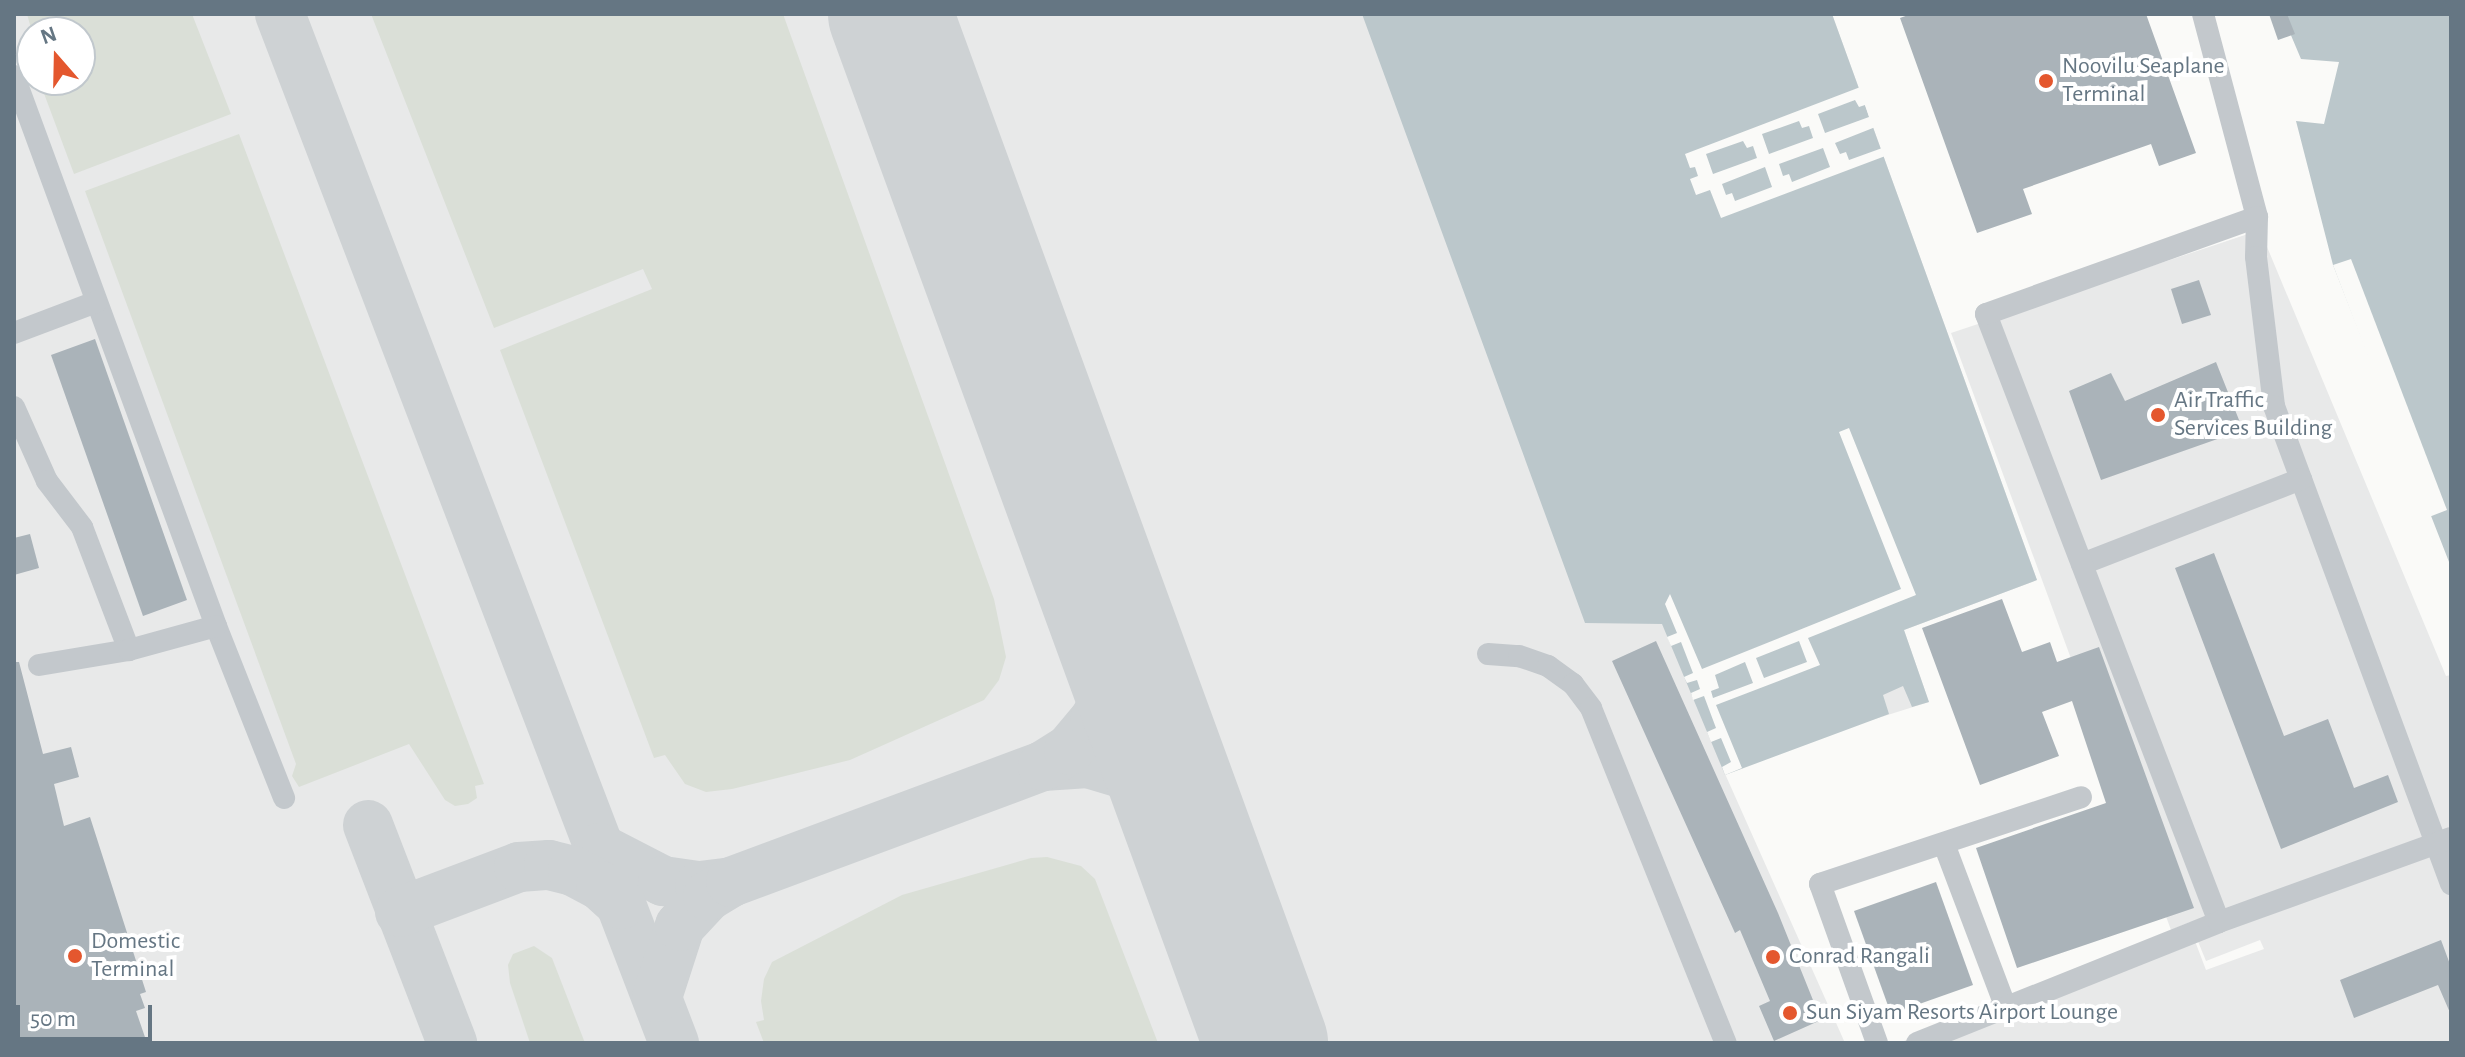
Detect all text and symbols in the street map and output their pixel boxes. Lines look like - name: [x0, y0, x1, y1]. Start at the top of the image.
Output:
- north arrow: [16, 16, 96, 96]
- text: N: [38, 22, 59, 48]
- place label: Noovilu Seaplane Terminal: [2062, 53, 2225, 109]
- marker: Noovilu Seaplane Terminal: [2037, 72, 2055, 90]
- place label: Air Traffic Services Building: [2174, 387, 2332, 443]
- marker: Air Traffic Services Building: [2149, 406, 2167, 424]
- place label: Domestic Terminal: [91, 928, 180, 984]
- place label: Conrad Rangali: [1789, 943, 1930, 971]
- marker: Domestic Terminal: [66, 947, 84, 965]
- marker: Conrad Rangali: [1764, 948, 1782, 966]
- scale bar: [20, 989, 156, 1039]
- place label: Sun Siyam Resorts Airport Lounge: [1806, 999, 2118, 1027]
- marker: Sun Siyam Resorts Airport Lounge: [1781, 1004, 1799, 1022]
- text: 50 m: [30, 1007, 76, 1031]

